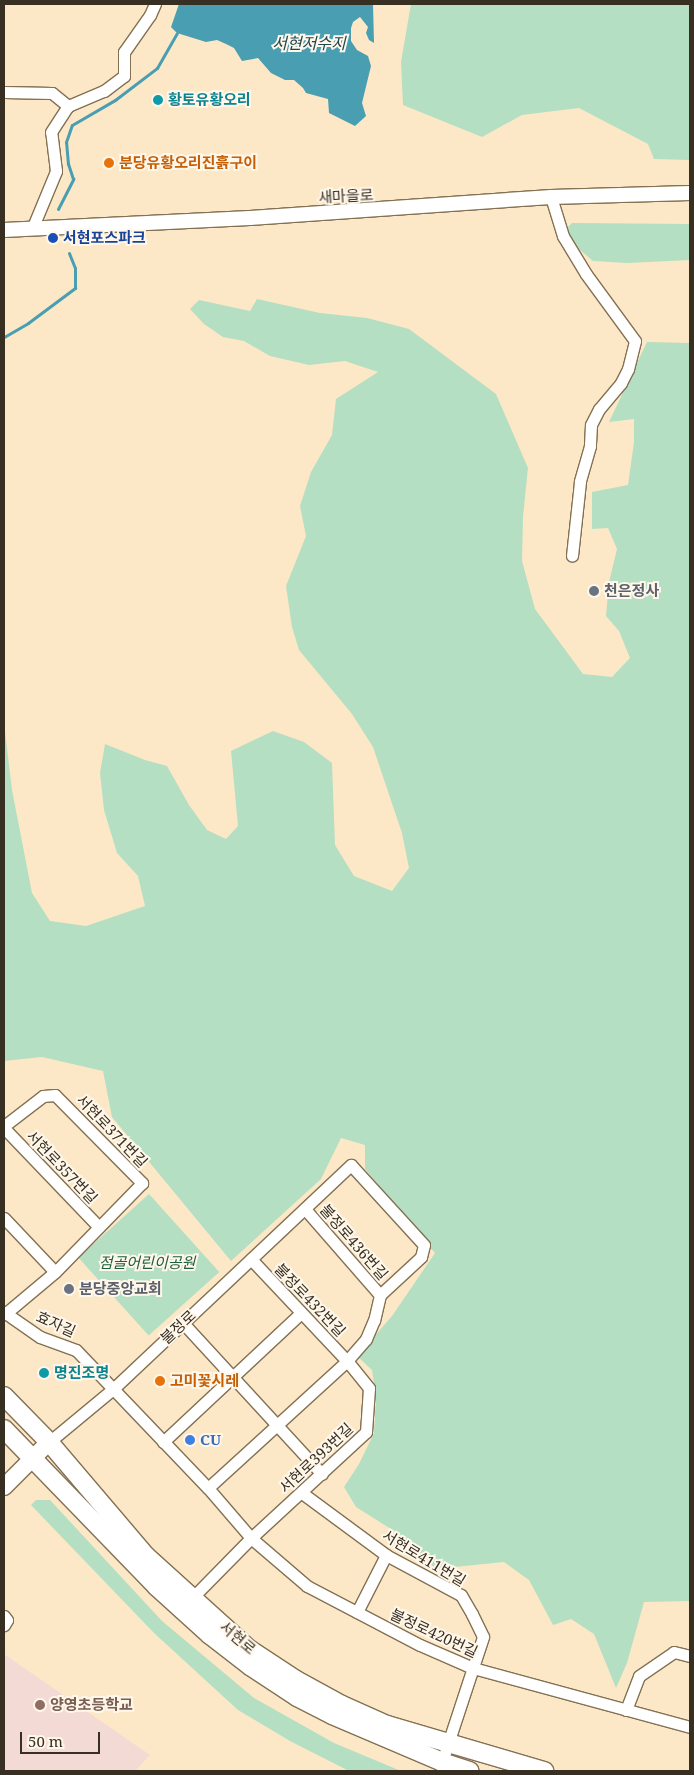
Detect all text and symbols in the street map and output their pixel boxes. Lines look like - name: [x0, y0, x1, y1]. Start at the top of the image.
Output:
- water label: 서현저수지: [272, 33, 346, 53]
- place label: 황토유황오리: [168, 91, 251, 109]
- marker: 황토유황오리: [152, 94, 164, 106]
- place label: 분당유황오리진흙구이: [119, 154, 257, 172]
- marker: 분당유황오리진흙구이: [103, 157, 115, 169]
- street label: 새마을로: [318, 186, 374, 206]
- place label: 서현포스파크: [63, 229, 146, 247]
- marker: 서현포스파크: [47, 232, 59, 244]
- place label: 천은정사: [604, 582, 659, 600]
- marker: 천은정사: [588, 585, 600, 597]
- street label: 서현로371번길: [73, 1091, 151, 1171]
- street label: 서현로357번길: [23, 1127, 101, 1207]
- street label: 불정로436번길: [316, 1201, 392, 1283]
- park label: 점골어린이공원: [99, 1254, 195, 1272]
- street label: 불정로432번길: [271, 1260, 349, 1340]
- place label: 분당중앙교회: [79, 1280, 162, 1298]
- marker: 분당중앙교회: [63, 1283, 75, 1295]
- street label: 불정로: [157, 1306, 199, 1348]
- street label: 효자길: [33, 1307, 79, 1341]
- place label: 명진조명: [54, 1364, 109, 1382]
- marker: 명진조명: [38, 1367, 50, 1379]
- place label: 고미꽃시레: [170, 1372, 239, 1390]
- marker: 고미꽃시레: [154, 1375, 166, 1387]
- street label: 서현로393번길: [275, 1419, 357, 1497]
- place label: CU: [200, 1431, 221, 1449]
- marker: CU: [184, 1434, 196, 1446]
- street label: 서현로411번길: [379, 1526, 469, 1590]
- street label: 불정로420번길: [388, 1605, 480, 1661]
- street label: 서현로: [216, 1618, 260, 1658]
- place label: 양영초등학교: [50, 1696, 133, 1714]
- marker: 양영초등학교: [34, 1699, 46, 1711]
- scale bar: [22, 1722, 102, 1754]
- text: 50 m: [28, 1731, 63, 1751]

